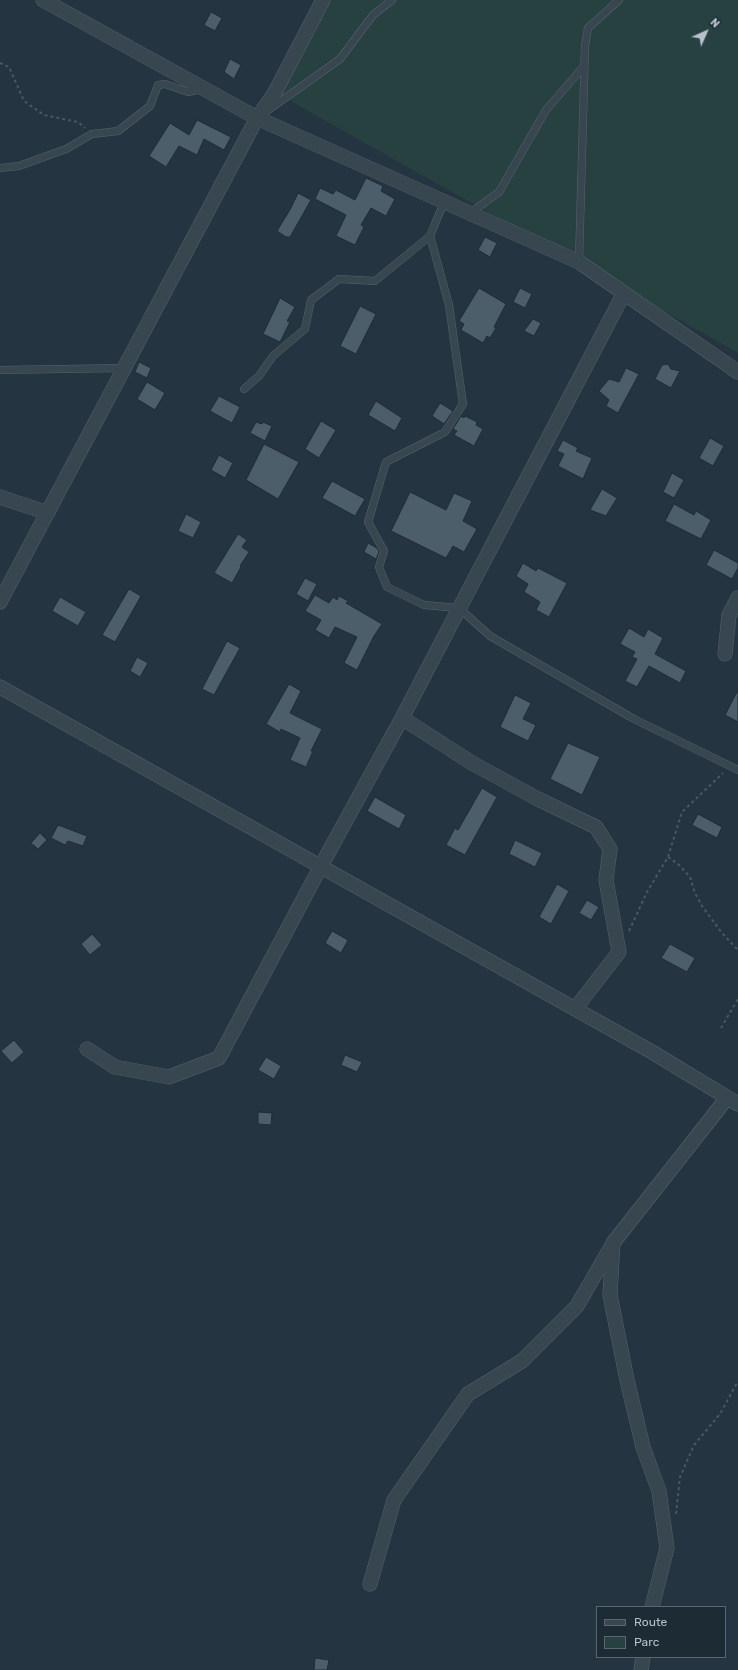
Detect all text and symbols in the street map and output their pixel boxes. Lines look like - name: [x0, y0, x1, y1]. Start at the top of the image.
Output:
- north arrow: [686, 12, 726, 52]
- text: N: [707, 16, 722, 31]
- legend: [596, 1606, 726, 1658]
- text: Route: [634, 1615, 667, 1629]
- text: Parc: [634, 1635, 659, 1649]

